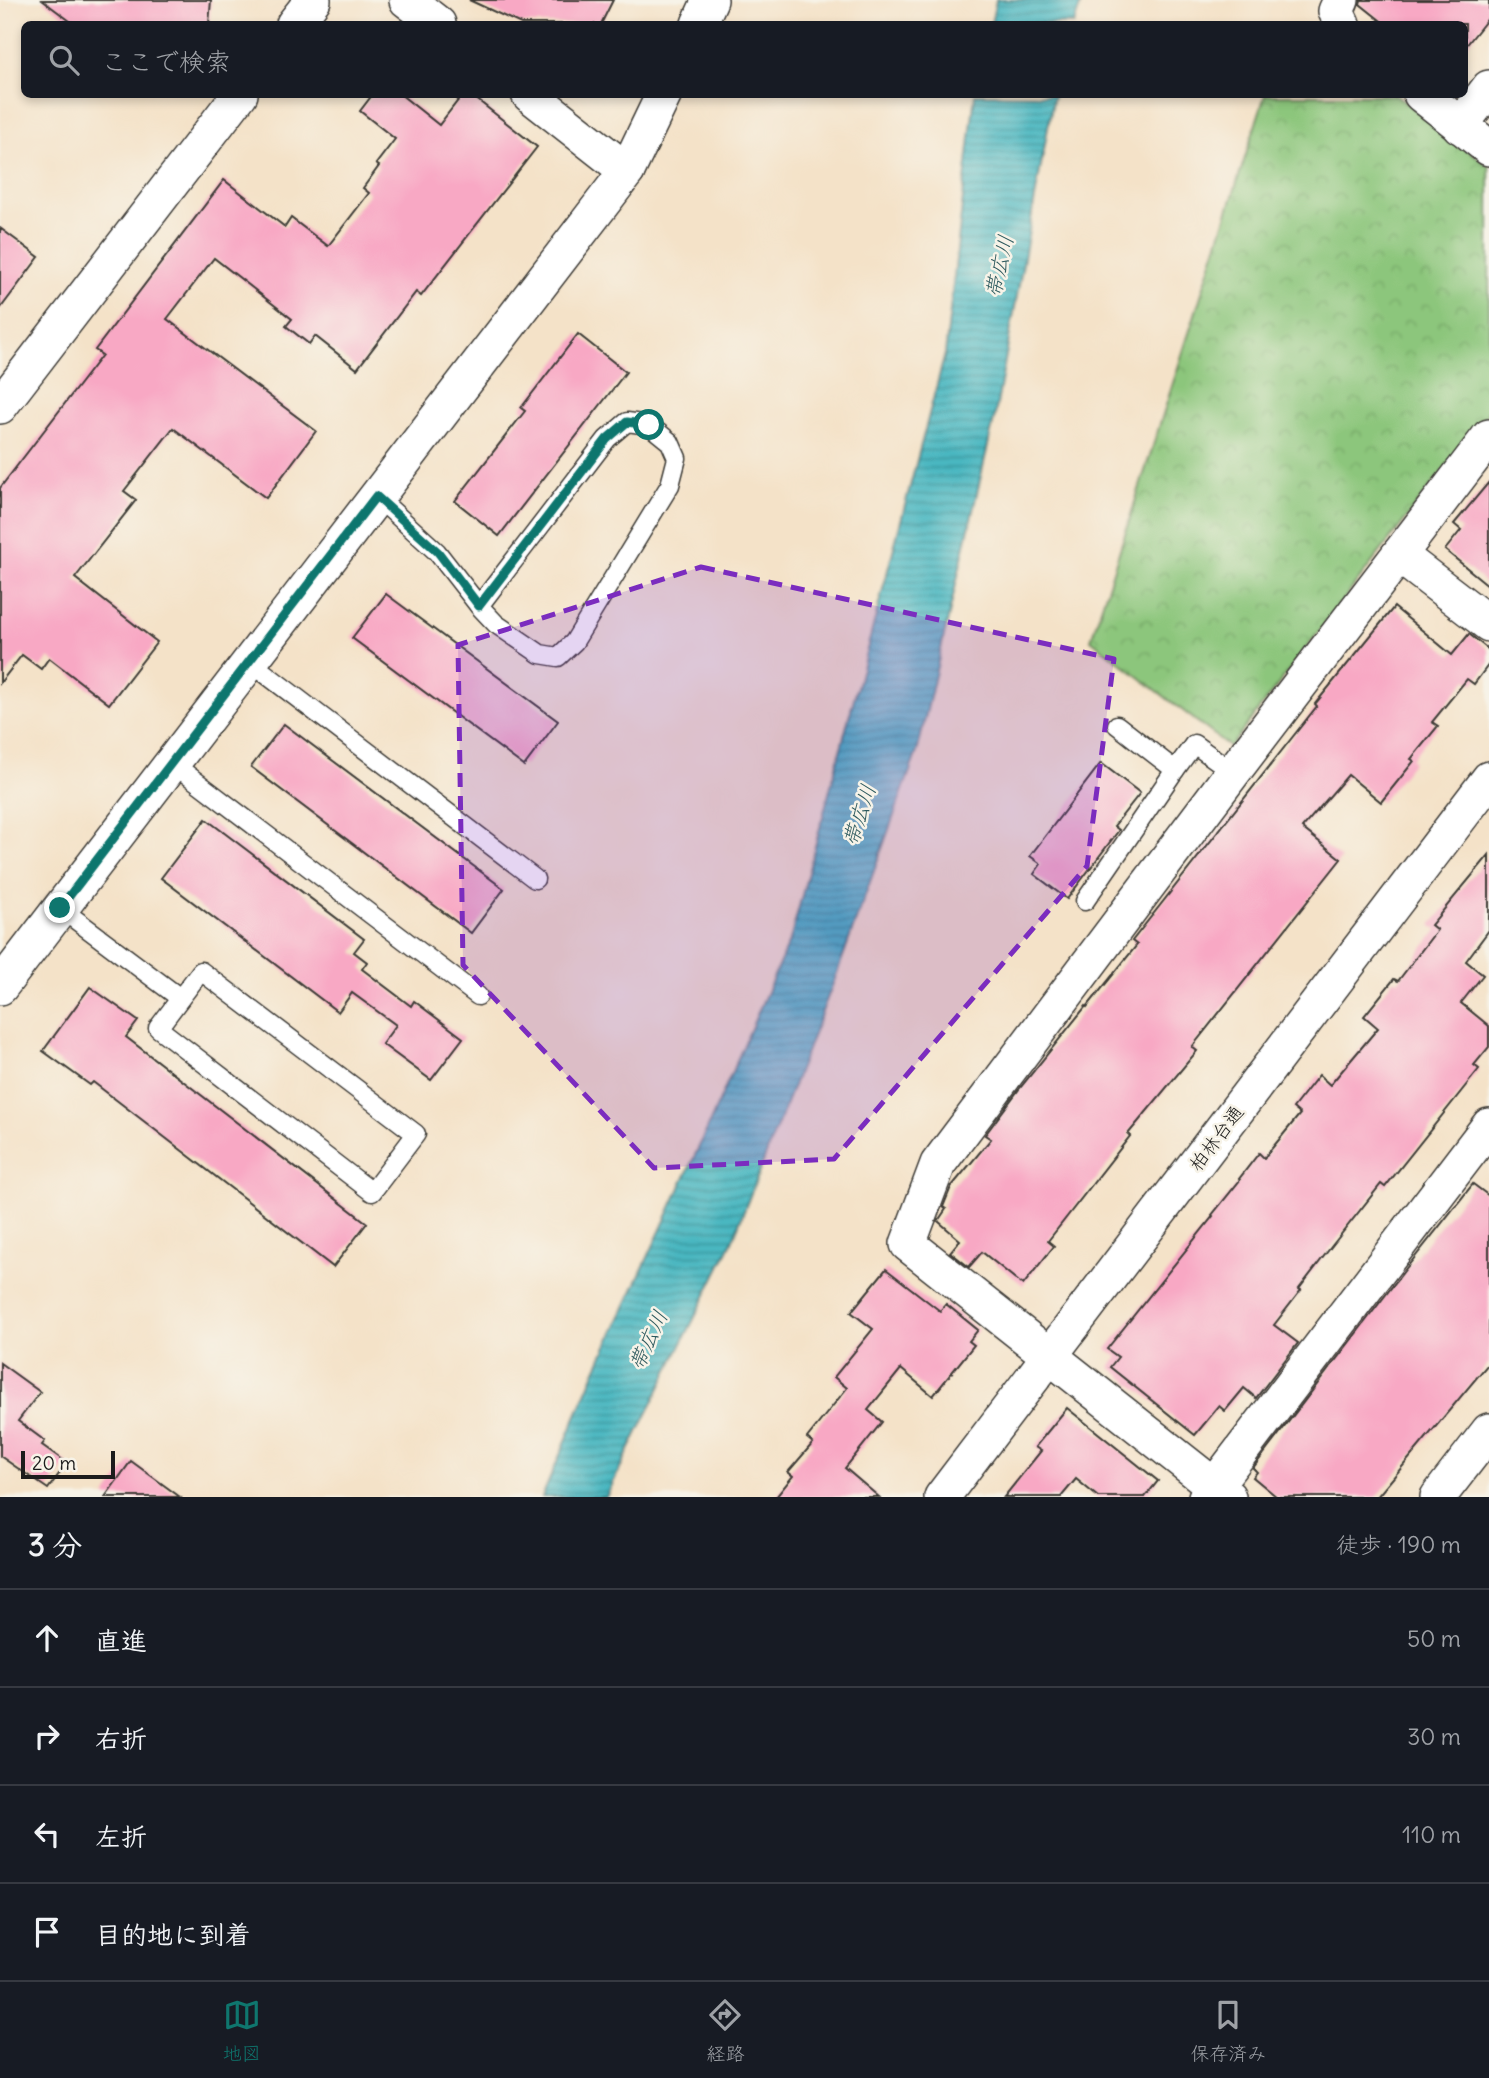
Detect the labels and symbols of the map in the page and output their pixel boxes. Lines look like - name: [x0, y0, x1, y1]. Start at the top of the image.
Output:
- water label: 帯広川: [979, 232, 1019, 300]
- route start: [633, 409, 664, 440]
- water label: 帯広川: [836, 781, 882, 849]
- route end: [44, 892, 75, 923]
- street label: 柏林台通: [1184, 1100, 1248, 1176]
- water label: 帯広川: [622, 1306, 674, 1374]
- scale bar: [21, 1448, 116, 1480]

